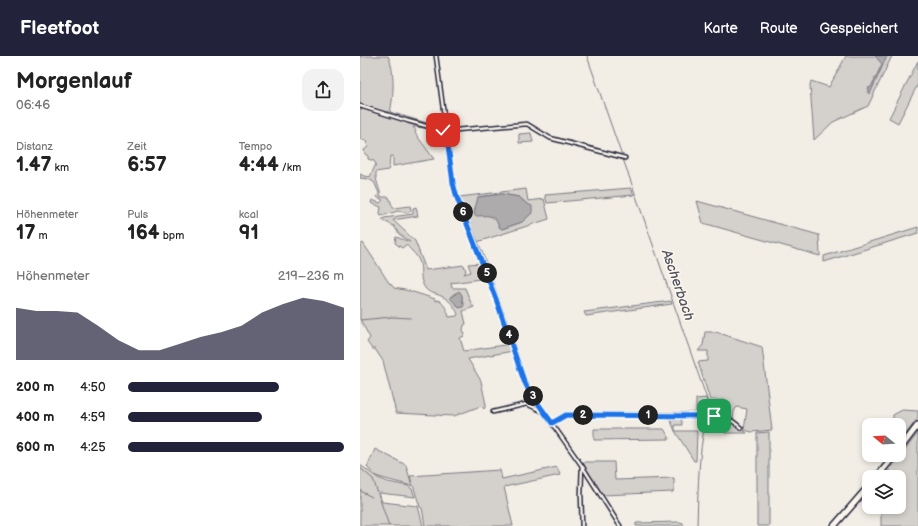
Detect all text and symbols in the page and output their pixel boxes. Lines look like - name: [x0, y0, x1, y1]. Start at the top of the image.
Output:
- text: Fleetfoot: [20, 17, 99, 40]
- text: Karte: [704, 20, 738, 37]
- text: Route: [760, 20, 798, 37]
- text: Gespeichert: [820, 20, 898, 37]
- text: Morgenlauf: [16, 68, 132, 95]
- button: share: [302, 69, 344, 111]
- text: 06:46: [16, 97, 50, 113]
- pin: [426, 113, 460, 147]
- icon: check: [432, 119, 454, 141]
- text: Distanz: [16, 140, 53, 153]
- text: Zeit: [127, 140, 147, 153]
- text: Tempo: [239, 140, 272, 153]
- text: 1.47: [16, 153, 52, 177]
- text: 6:57: [127, 153, 167, 177]
- text: 4:44: [239, 153, 279, 177]
- text: km: [52, 161, 69, 174]
- text: /km: [279, 161, 301, 174]
- pin: 6: [453, 202, 473, 222]
- text: 6: [460, 205, 466, 218]
- text: Höhenmeter: [16, 208, 78, 221]
- text: Puls: [127, 208, 148, 221]
- text: kcal: [239, 208, 258, 221]
- text: 17: [16, 221, 35, 245]
- text: 164: [127, 221, 160, 245]
- text: 91: [239, 221, 259, 245]
- text: m: [35, 229, 48, 242]
- text: bpm: [160, 229, 184, 242]
- water label: Ascherbach: [658, 246, 698, 323]
- pin: 5: [477, 263, 497, 283]
- text: 5: [484, 266, 490, 279]
- text: Höhenmeter: [16, 268, 90, 284]
- text: 219–236 m: [278, 268, 344, 284]
- pin: 4: [499, 325, 519, 345]
- text: 4: [506, 328, 512, 341]
- text: 200 m: [16, 379, 54, 395]
- text: 4:50: [80, 379, 106, 395]
- pin: 3: [523, 386, 543, 406]
- text: 3: [530, 389, 536, 402]
- pin: [697, 399, 731, 433]
- pin: 2: [573, 405, 593, 425]
- pin: 1: [638, 405, 658, 425]
- icon: arrive: [703, 405, 725, 427]
- text: 2: [580, 408, 586, 421]
- text: 1: [646, 408, 650, 421]
- text: 400 m: [16, 409, 54, 425]
- text: 4:59: [80, 409, 106, 425]
- north arrow: [862, 418, 906, 462]
- map controls: [862, 418, 906, 514]
- text: 600 m: [16, 439, 55, 455]
- text: 4:25: [80, 439, 106, 455]
- button: layers: [862, 470, 906, 514]

